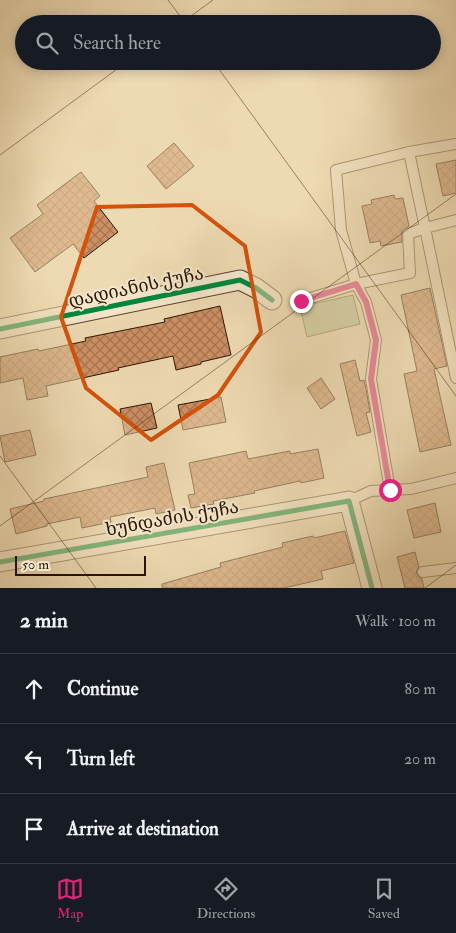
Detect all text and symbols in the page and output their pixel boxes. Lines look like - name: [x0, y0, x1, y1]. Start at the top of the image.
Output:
- search box: [15, 15, 441, 70]
- icon: search: [33, 29, 61, 57]
- text: Search here: [73, 31, 161, 55]
- street label: დადიანის ქუჩა: [66, 262, 206, 313]
- route end: [290, 290, 313, 313]
- route start: [379, 479, 402, 502]
- street label: ხუნდაძის ქუჩა: [104, 495, 241, 542]
- scale bar: [15, 553, 146, 576]
- text: 50 m: [22, 556, 49, 573]
- text: 2 min: [20, 607, 68, 634]
- text: Walk · 100 m: [355, 611, 436, 631]
- icon: ahead: [20, 675, 48, 703]
- text: Continue: [67, 677, 138, 701]
- text: 80 m: [405, 679, 436, 699]
- icon: left: [20, 745, 48, 773]
- text: Turn left: [67, 747, 135, 771]
- text: 20 m: [404, 749, 436, 769]
- icon: arrive: [20, 815, 48, 843]
- text: Arrive at destination: [67, 817, 219, 841]
- tab: Map: [56, 875, 84, 922]
- tab: Directions: [197, 875, 255, 922]
- tab: Saved: [368, 875, 400, 922]

